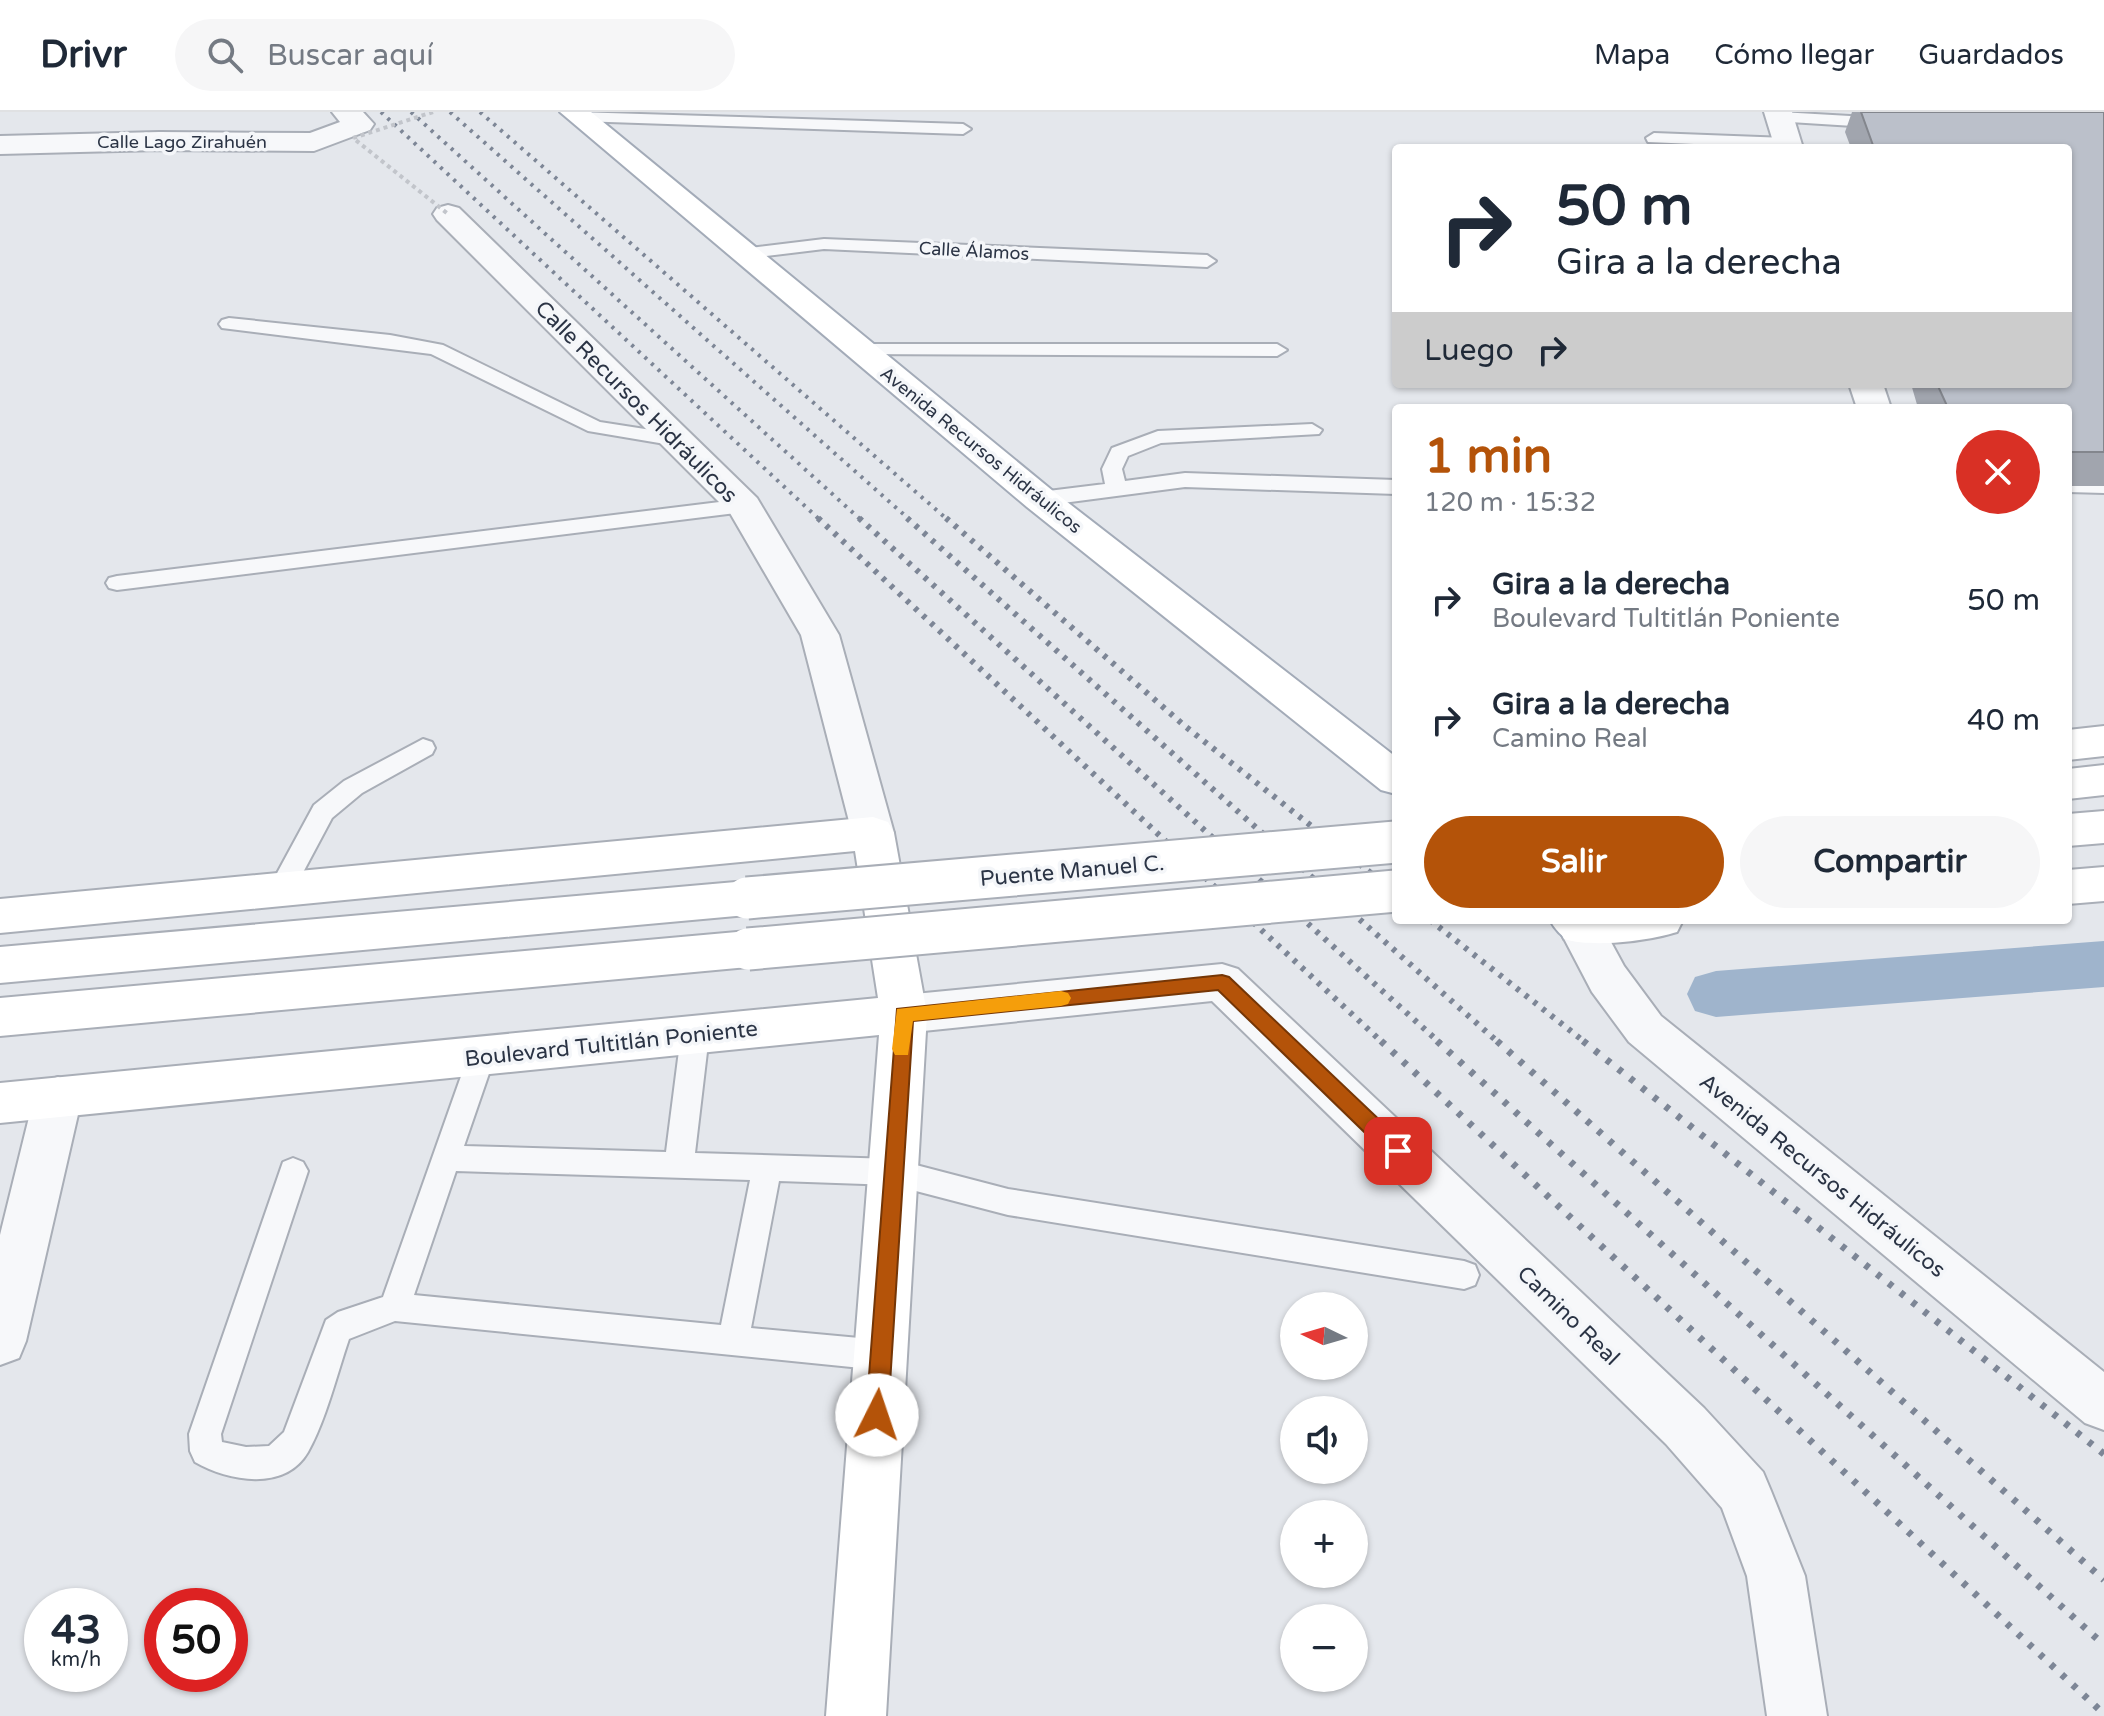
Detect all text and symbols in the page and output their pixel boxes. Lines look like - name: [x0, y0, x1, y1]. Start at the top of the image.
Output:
- search box: [175, 19, 735, 91]
- text: Drivr: [40, 32, 127, 78]
- icon: search: [203, 33, 247, 77]
- text: Buscar aquí: [267, 37, 434, 74]
- text: Mapa: [1594, 38, 1670, 72]
- text: Cómo llegar: [1714, 38, 1874, 72]
- text: Guardados: [1918, 38, 2064, 72]
- street label: Calle Lago Zirahuén: [97, 131, 267, 153]
- text: 50 m: [1556, 173, 1692, 240]
- icon: right: [1424, 176, 1528, 280]
- street label: Calle Álamos: [918, 237, 1030, 265]
- text: Gira a la derecha: [1556, 241, 1842, 284]
- street label: Calle Recursos Hidráulicos: [530, 295, 743, 508]
- icon: right: [1530, 328, 1574, 372]
- text: Luego: [1424, 332, 1514, 369]
- street label: Avenida Recursos Hidráulicos: [876, 362, 1086, 538]
- text: 1 min: [1424, 428, 1552, 486]
- button: close: [1956, 430, 2040, 514]
- text: 120 m · 15:32: [1424, 487, 1596, 518]
- text: Gira a la derecha: [1492, 566, 1730, 603]
- icon: right: [1424, 578, 1468, 622]
- text: 50 m: [1967, 582, 2040, 619]
- text: Boulevard Tultitlán Poniente: [1492, 603, 1840, 634]
- text: Gira a la derecha: [1492, 686, 1730, 723]
- icon: right: [1424, 698, 1468, 742]
- text: 40 m: [1967, 702, 2040, 739]
- text: Camino Real: [1492, 723, 1648, 754]
- button: Salir: [1424, 816, 1724, 908]
- button: Compartir: [1740, 816, 2040, 908]
- street label: Puente Manuel C.: [979, 850, 1165, 892]
- street label: Boulevard Tultitlán Poniente: [463, 1016, 759, 1072]
- street label: Avenida Recursos Hidráulicos: [1694, 1069, 1950, 1283]
- pin: [1364, 1117, 1432, 1185]
- icon: arrive: [1376, 1129, 1420, 1173]
- street label: Camino Real: [1512, 1261, 1625, 1371]
- north arrow: [1280, 1292, 1368, 1380]
- map controls: [1280, 1292, 1368, 1692]
- position arrow: [835, 1373, 919, 1457]
- button: sound: [1280, 1396, 1368, 1484]
- button: +: [1280, 1500, 1368, 1588]
- speed limit sign: 50: [144, 1588, 248, 1692]
- button: −: [1280, 1604, 1368, 1692]
- text: 43: [51, 1606, 101, 1654]
- text: km/h: [51, 1648, 101, 1672]

